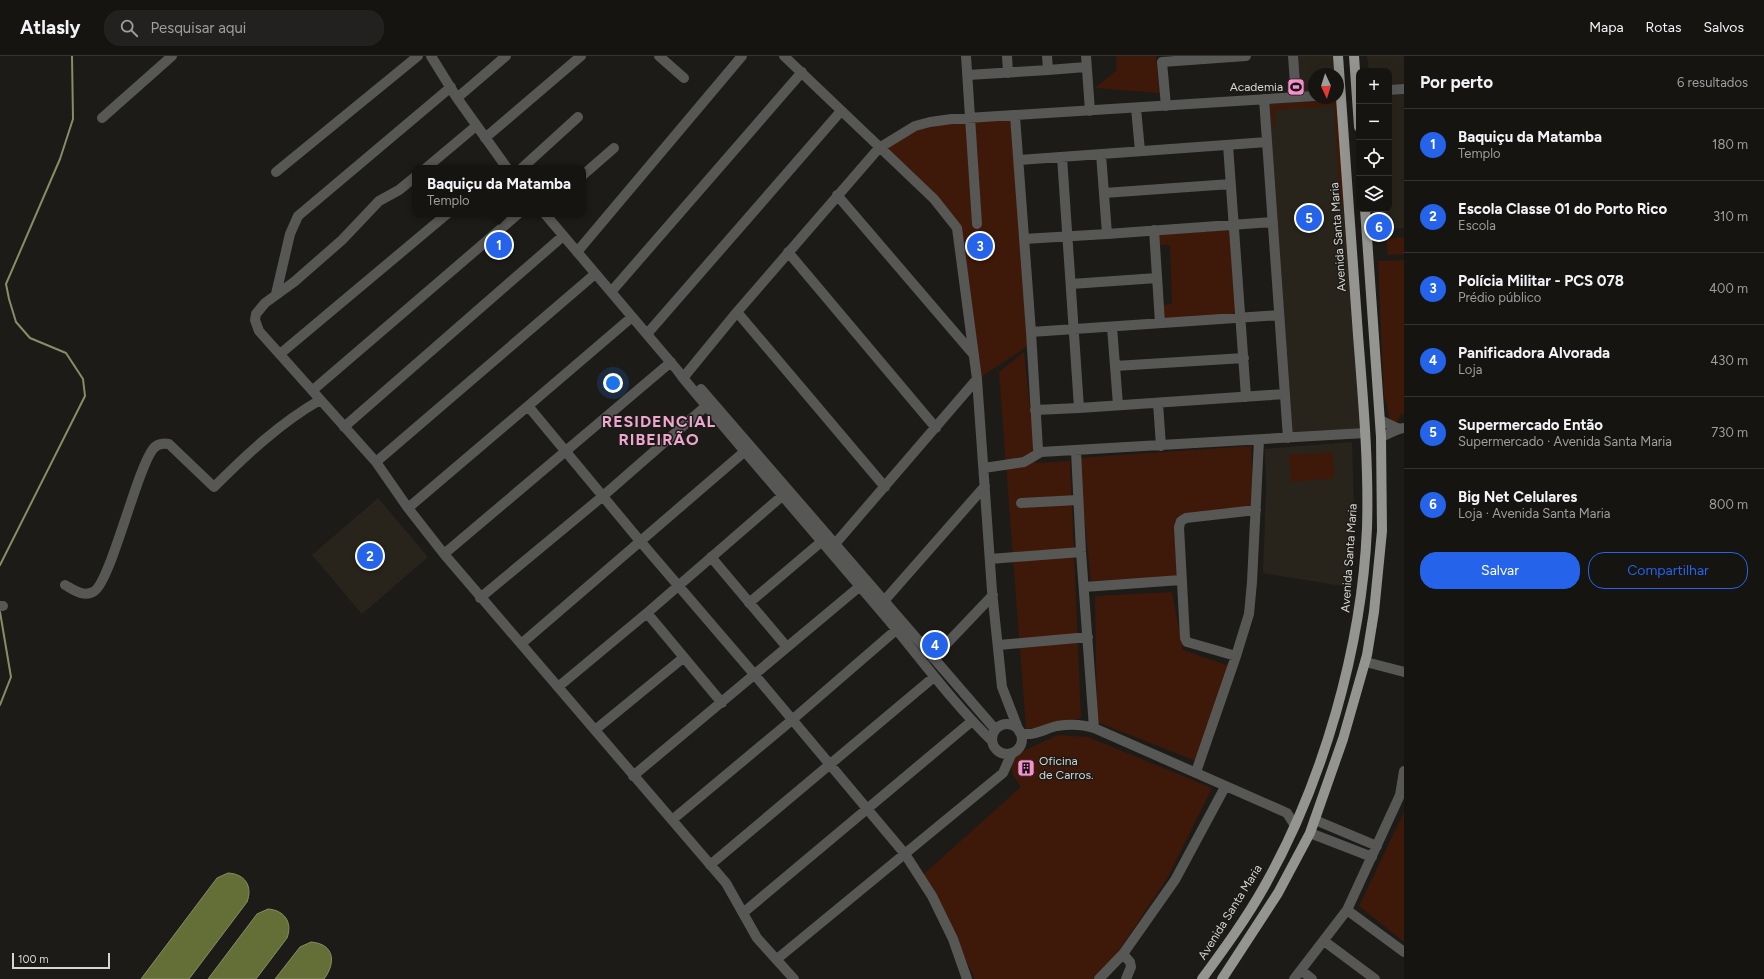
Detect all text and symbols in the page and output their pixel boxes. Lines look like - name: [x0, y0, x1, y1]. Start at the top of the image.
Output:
- search box: [104, 10, 384, 46]
- text: Atlasly: [20, 16, 80, 39]
- icon: search: [118, 17, 140, 39]
- text: Pesquisar aqui: [150, 19, 246, 37]
- text: Mapa: [1589, 19, 1624, 36]
- text: Rotas: [1646, 19, 1681, 36]
- text: Salvos: [1703, 19, 1744, 36]
- north arrow: [1308, 68, 1344, 104]
- map controls: [1356, 68, 1392, 212]
- button: +: [1356, 68, 1392, 104]
- text: Por perto: [1420, 72, 1493, 92]
- text: 6 resultados: [1677, 75, 1748, 90]
- sports icon: Academia: [1286, 77, 1306, 97]
- place label: Academia: [1230, 80, 1283, 94]
- button: −: [1356, 104, 1392, 140]
- text: Baquiçu da Matamba: [1458, 128, 1602, 146]
- text: 1: [1430, 137, 1436, 152]
- text: 180 m: [1712, 137, 1748, 152]
- button: locate: [1356, 140, 1392, 176]
- text: Templo: [1458, 146, 1501, 161]
- popup: [412, 165, 586, 217]
- text: Baquiçu da Matamba: [427, 175, 571, 193]
- button: layers: [1356, 176, 1392, 212]
- street label: Avenida Santa Maria: [1327, 182, 1349, 292]
- text: Templo: [427, 193, 470, 208]
- text: Escola Classe 01 do Porto Rico: [1458, 200, 1667, 218]
- pin: 5: [1296, 203, 1322, 233]
- text: 2: [1429, 209, 1437, 224]
- text: 310 m: [1713, 209, 1748, 224]
- pin: 6: [1366, 212, 1392, 242]
- text: Escola: [1458, 218, 1496, 233]
- pin: 1: [486, 230, 512, 260]
- pin: 3: [967, 231, 993, 261]
- text: Polícia Militar - PCS 078: [1458, 272, 1624, 290]
- text: 3: [1429, 281, 1437, 296]
- text: 400 m: [1709, 281, 1748, 296]
- text: Prédio público: [1458, 290, 1541, 305]
- text: Panificadora Alvorada: [1458, 344, 1610, 362]
- text: 4: [1429, 353, 1437, 368]
- text: 430 m: [1710, 353, 1748, 368]
- text: Loja: [1458, 362, 1482, 377]
- your location: [603, 373, 623, 393]
- district label: RESIDENCIAL RIBEIRÃO: [602, 412, 716, 449]
- text: Supermercado Então: [1458, 416, 1603, 434]
- text: 5: [1429, 425, 1437, 440]
- text: 730 m: [1711, 425, 1748, 440]
- text: Supermercado · Avenida Santa Maria: [1458, 434, 1672, 449]
- text: Big Net Celulares: [1458, 488, 1577, 506]
- text: 6: [1429, 497, 1437, 512]
- text: 800 m: [1709, 497, 1748, 512]
- street label: Avenida Santa Maria: [1338, 503, 1360, 613]
- text: Loja · Avenida Santa Maria: [1458, 506, 1611, 521]
- pin: 2: [357, 541, 383, 571]
- button: Salvar: [1420, 552, 1580, 589]
- button: Compartilhar: [1588, 552, 1748, 589]
- pin: 4: [922, 630, 948, 660]
- place label: Oficina de Carros.: [1039, 754, 1093, 782]
- building icon: Oficina de Carros.: [1016, 758, 1036, 778]
- street label: Avenida Santa Maria: [1195, 862, 1265, 962]
- scale bar: [12, 951, 110, 970]
- text: 100 m: [18, 953, 49, 966]

